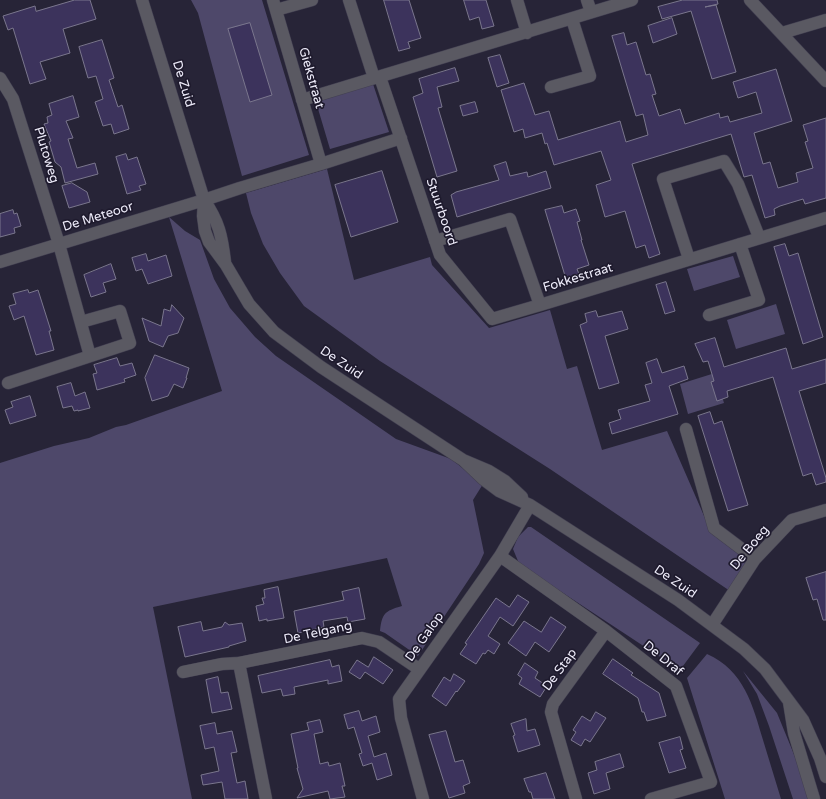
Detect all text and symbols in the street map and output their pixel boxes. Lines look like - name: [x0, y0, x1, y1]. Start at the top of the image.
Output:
- street label: Giekstraat: [295, 46, 327, 110]
- street label: De Zuid: [169, 59, 197, 109]
- street label: Plutoweg: [30, 125, 62, 185]
- street label: Stuurboord: [422, 176, 460, 248]
- street label: De Meteoor: [61, 199, 135, 235]
- street label: Fokkestraat: [541, 260, 615, 296]
- street label: De Zuid: [317, 343, 365, 383]
- street label: De Boeg: [727, 523, 773, 573]
- street label: De Zuid: [651, 562, 699, 602]
- street label: De Galop: [402, 609, 448, 665]
- street label: De Telgang: [282, 618, 354, 648]
- street label: De Draf: [640, 638, 686, 680]
- street label: De Stap: [539, 646, 581, 694]

